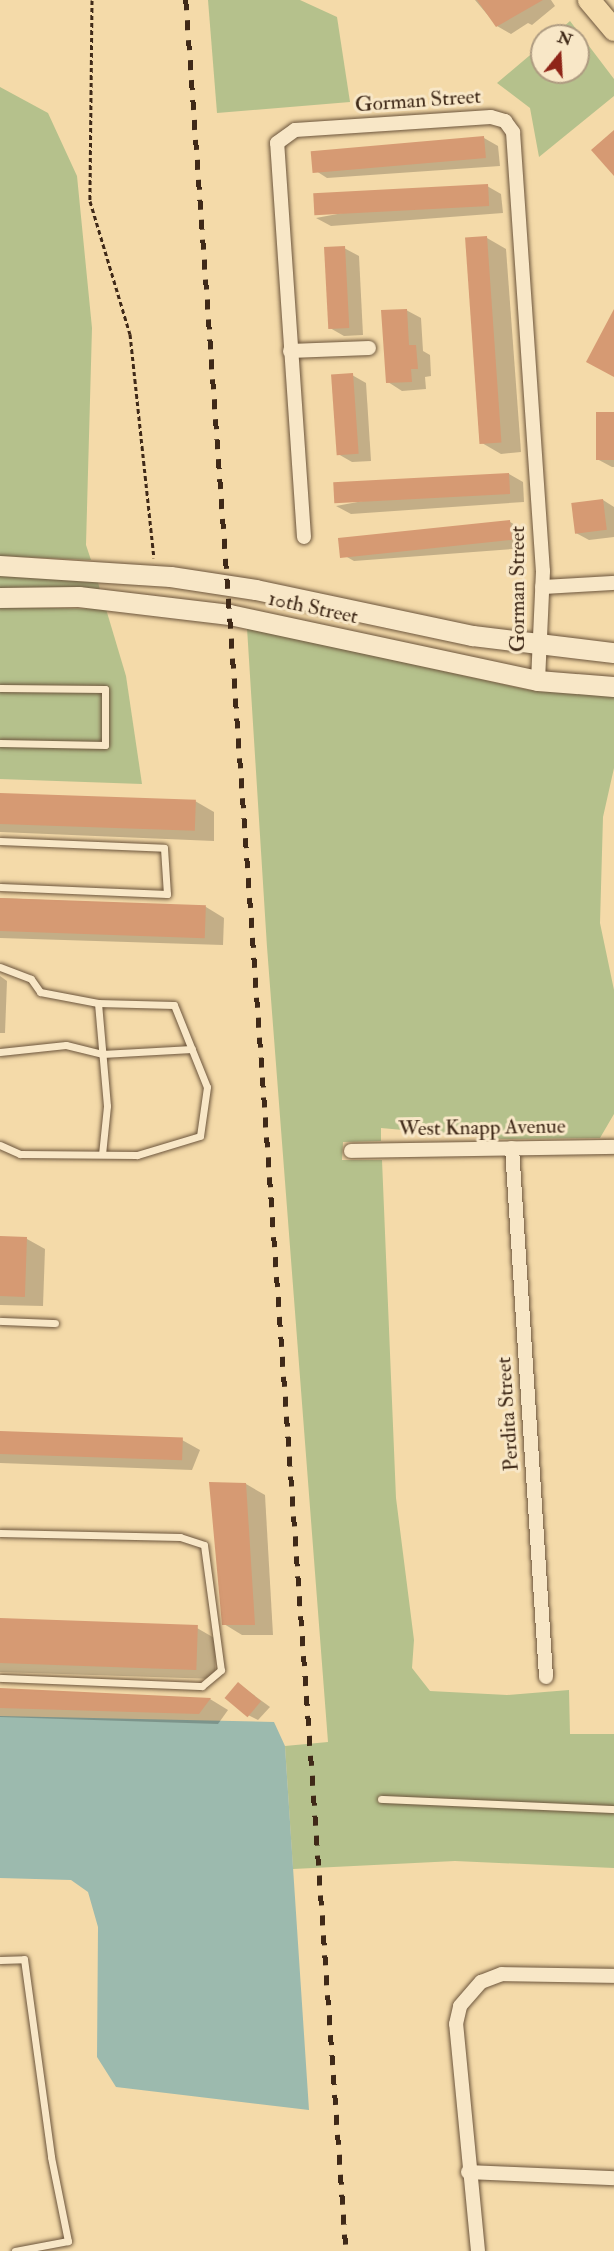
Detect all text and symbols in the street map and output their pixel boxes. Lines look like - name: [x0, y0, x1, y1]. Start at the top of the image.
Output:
- north arrow: [530, 24, 590, 84]
- text: N: [555, 27, 575, 51]
- street label: Gorman Street: [354, 84, 482, 118]
- street label: Gorman Street: [505, 526, 531, 652]
- street label: 10th Street: [266, 586, 360, 630]
- street label: West Knapp Avenue: [398, 1114, 566, 1142]
- street label: Perdita Street: [491, 1356, 525, 1472]

